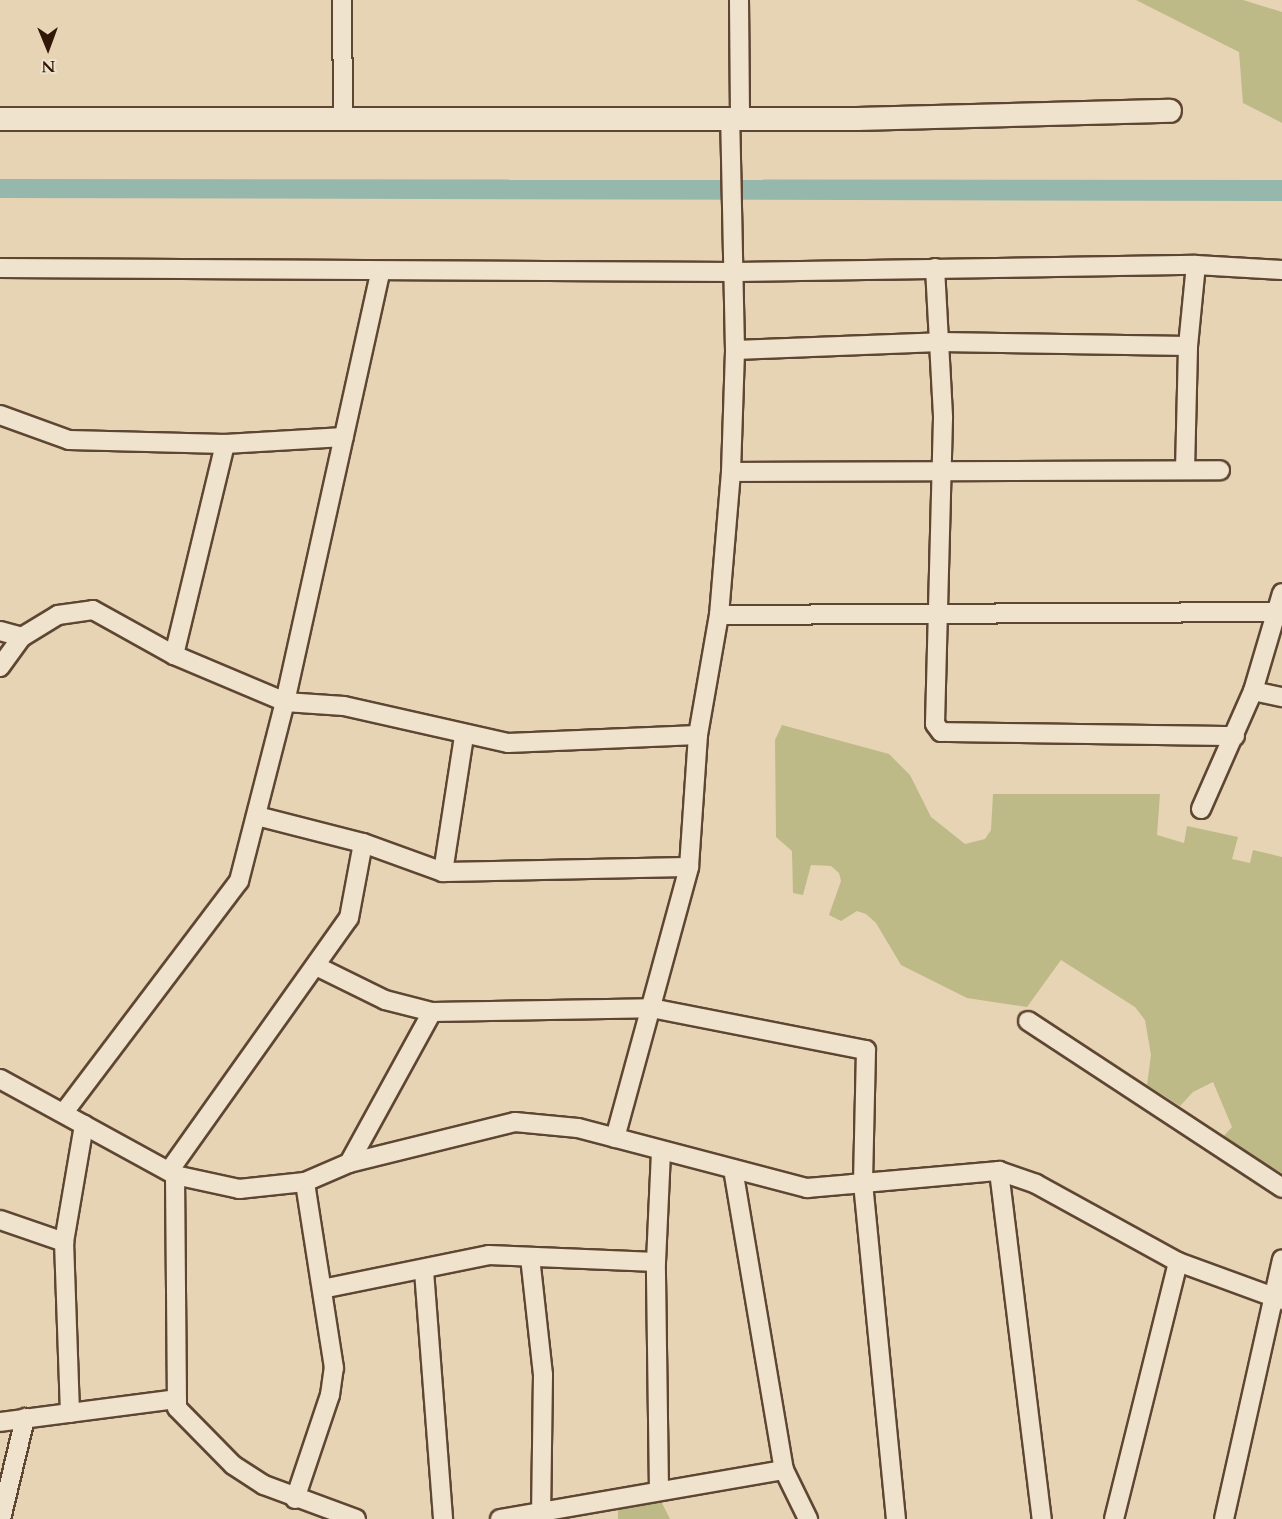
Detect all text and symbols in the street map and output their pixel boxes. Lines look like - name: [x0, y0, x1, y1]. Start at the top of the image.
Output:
- north arrow: [18, 18, 78, 78]
- text: N: [41, 55, 55, 77]

